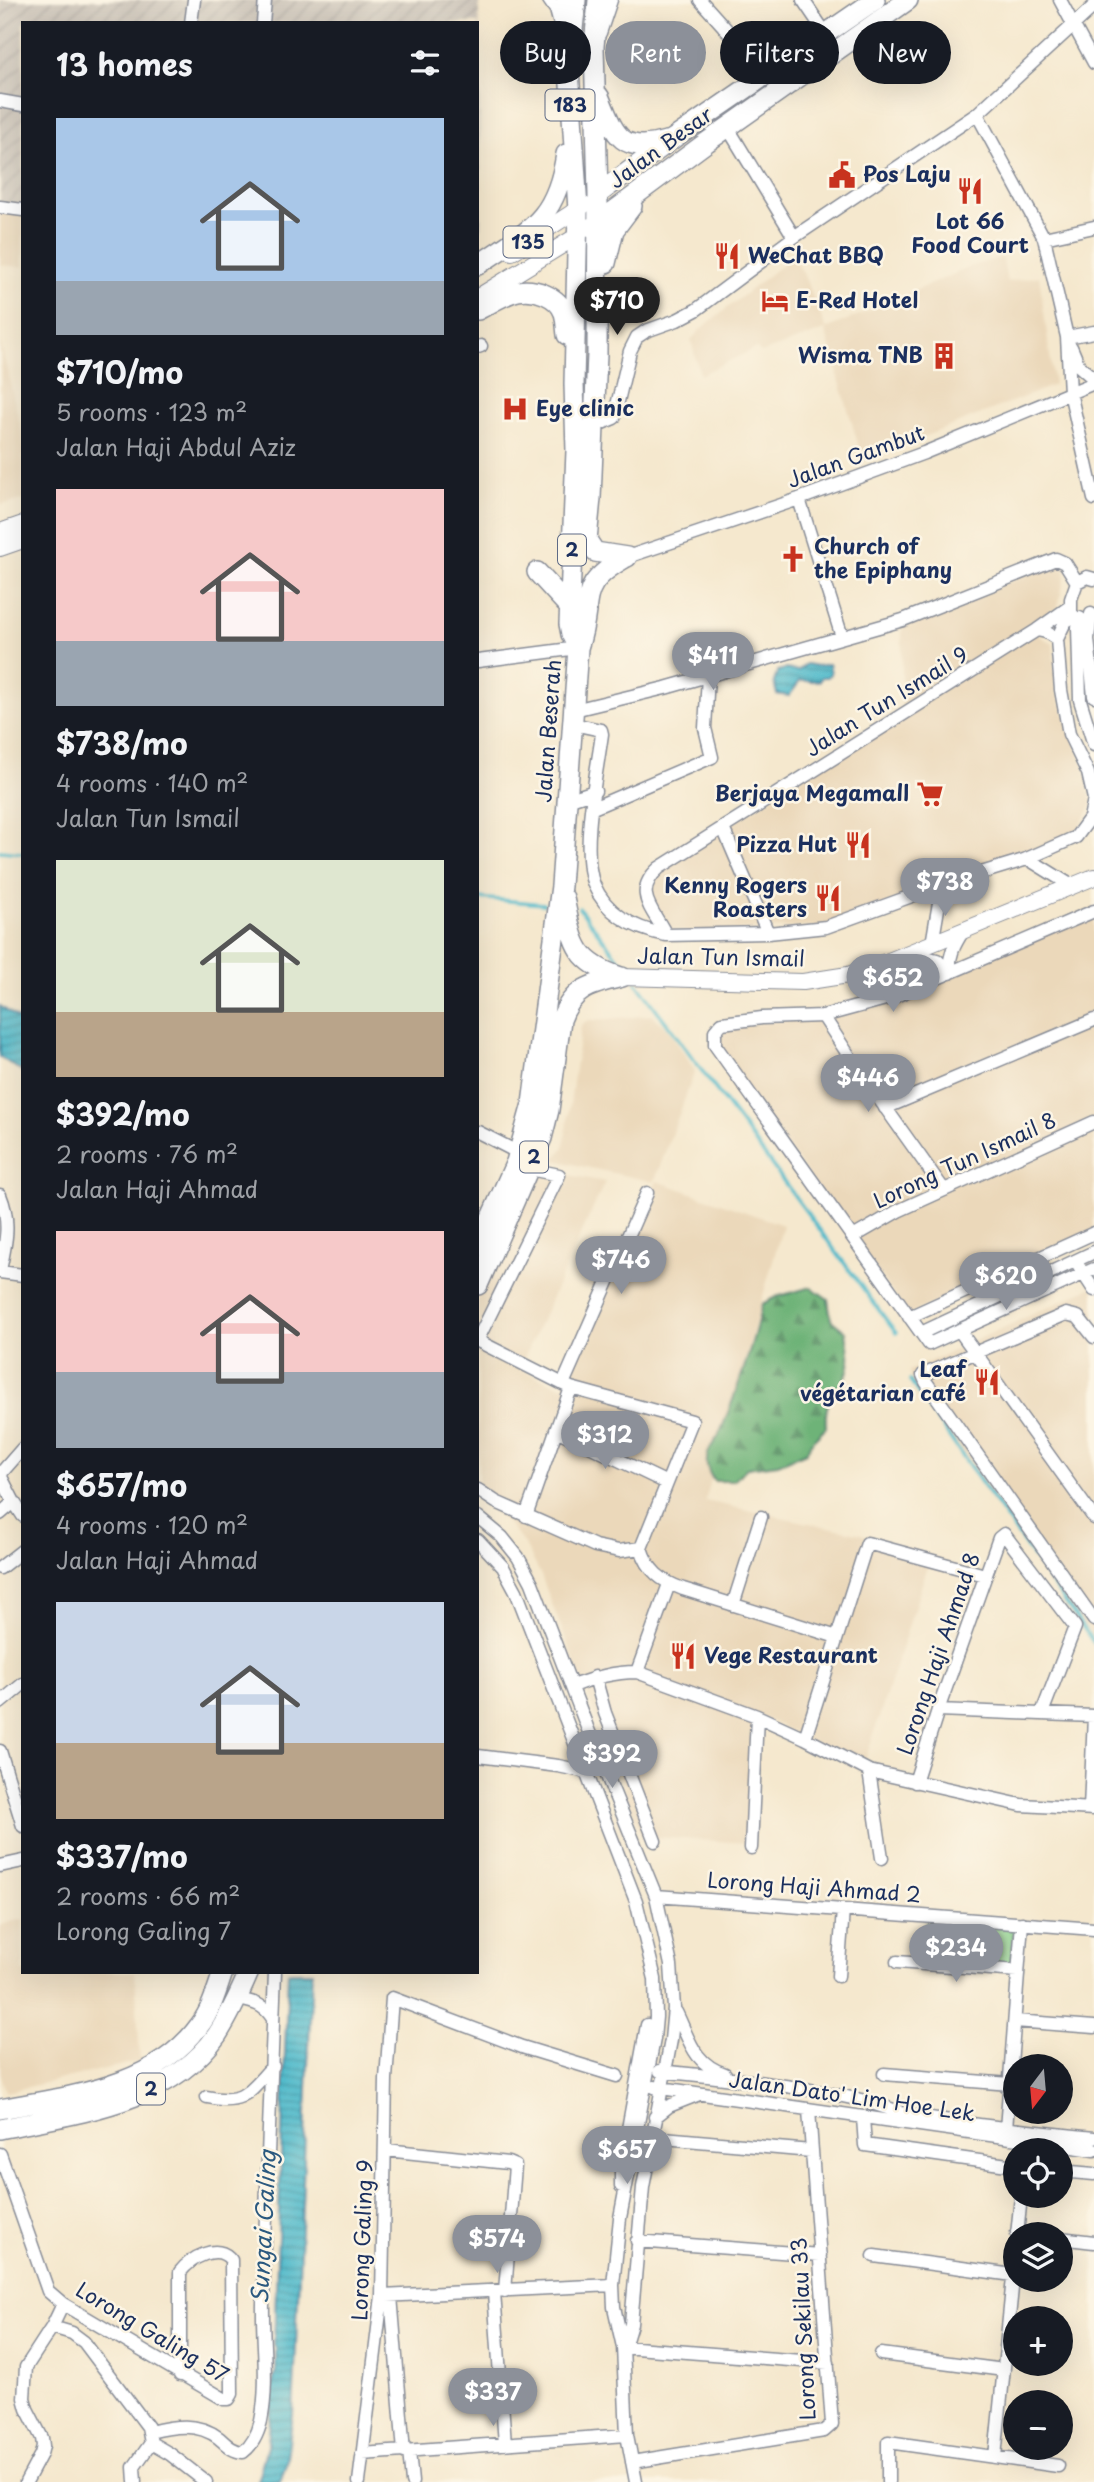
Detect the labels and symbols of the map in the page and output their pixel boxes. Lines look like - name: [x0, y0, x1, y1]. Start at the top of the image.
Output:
- road number: 183: [546, 90, 594, 120]
- street label: Jalan Besar: [601, 97, 719, 195]
- place label: Pos Laju: [863, 157, 951, 189]
- public building icon: Pos Laju: [827, 160, 857, 190]
- restaurant icon: Lot 66 Food Court: [955, 176, 985, 206]
- place label: Lot 66 Food Court: [911, 204, 1029, 260]
- road number: 135: [504, 226, 552, 258]
- place label: WeChat BBQ: [748, 238, 884, 270]
- restaurant icon: WeChat BBQ: [712, 241, 742, 271]
- pin: $710: [576, 278, 658, 337]
- place label: E-Red Hotel: [796, 283, 918, 315]
- hotel icon: E-Red Hotel: [760, 286, 790, 316]
- place label: Wisma TNB: [798, 338, 923, 370]
- building icon: Wisma TNB: [929, 341, 959, 371]
- place label: Eye clinic: [536, 391, 634, 423]
- hospital icon: Eye clinic: [500, 394, 530, 424]
- street label: Jalan Gambut: [782, 415, 928, 495]
- place label: Church of the Epiphany: [814, 529, 952, 585]
- road number: 2: [558, 534, 586, 566]
- church icon: Church of the Epiphany: [778, 544, 808, 574]
- pin: $411: [672, 632, 754, 692]
- street label: Jalan Tun Ismail 9: [798, 637, 974, 763]
- street label: Jalan Beserah: [526, 658, 568, 803]
- place label: Berjaya Megamall: [715, 776, 909, 808]
- supermarket icon: Berjaya Megamall: [915, 779, 945, 809]
- place label: Pizza Hut: [736, 827, 837, 859]
- restaurant icon: Pizza Hut: [843, 830, 873, 860]
- pin: $738: [904, 858, 986, 918]
- place label: Kenny Rogers Roasters: [664, 868, 807, 924]
- restaurant icon: Kenny Rogers Roasters: [813, 883, 843, 913]
- street label: Jalan Tun Ismail: [637, 939, 805, 973]
- pin: $652: [852, 954, 934, 1014]
- pin: $446: [827, 1054, 909, 1114]
- street label: Lorong Tun Ismail 8: [867, 1103, 1061, 1216]
- road number: 2: [520, 1142, 548, 1172]
- pin: $746: [580, 1236, 662, 1296]
- pin: $620: [965, 1252, 1047, 1312]
- place label: Leaf végétarian café: [800, 1352, 968, 1408]
- restaurant icon: Leaf végétarian café: [972, 1367, 1002, 1397]
- pin: $312: [564, 1412, 646, 1471]
- street label: Lorong Haji Ahmad 8: [887, 1548, 987, 1759]
- place label: Vege Restaurant: [704, 1638, 878, 1670]
- restaurant icon: Vege Restaurant: [668, 1641, 698, 1671]
- pin: $392: [571, 1730, 653, 1790]
- street label: Lorong Haji Ahmad 2: [706, 1863, 922, 1909]
- pin: $234: [915, 1924, 997, 1984]
- north arrow: [1003, 2054, 1073, 2124]
- street label: Jalan Dato' Lim Hoe Lek: [727, 2062, 978, 2128]
- road number: 2: [137, 2074, 165, 2104]
- pin: $657: [586, 2126, 668, 2186]
- water label: Sungai Galing: [241, 2148, 284, 2305]
- street label: Lorong Galing 9: [342, 2159, 380, 2321]
- pin: $574: [456, 2216, 538, 2275]
- street label: Lorong Sekilau 33: [781, 2237, 823, 2421]
- street label: Lorong Galing 57: [70, 2273, 236, 2390]
- pin: $337: [452, 2368, 534, 2428]

